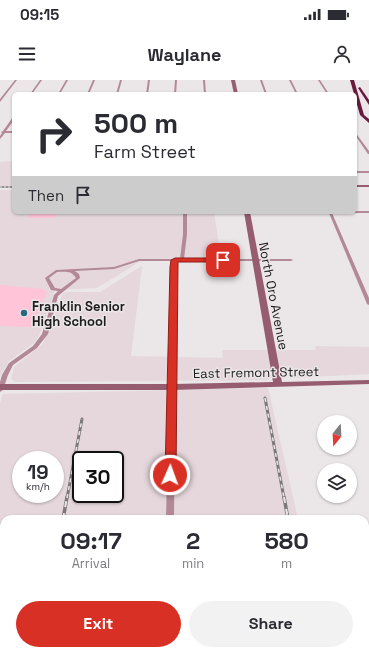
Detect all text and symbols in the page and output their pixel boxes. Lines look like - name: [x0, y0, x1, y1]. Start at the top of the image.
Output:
- text: 09:15: [20, 5, 59, 24]
- icon: menu: [16, 43, 38, 65]
- text: Waylane: [148, 43, 221, 66]
- icon: person: [331, 43, 353, 65]
- text: 500 m: [94, 105, 178, 141]
- icon: right: [28, 108, 80, 160]
- text: Farm Street: [94, 140, 196, 163]
- icon: arrive: [72, 184, 94, 206]
- text: Then: [28, 186, 64, 205]
- street label: North Oro Avenue: [255, 241, 292, 351]
- pin: [206, 243, 240, 277]
- icon: arrive: [212, 249, 234, 271]
- place label: Franklin Senior High School: [32, 298, 125, 330]
- marker: Franklin Senior High School: [19, 308, 29, 318]
- street label: East Fremont Street: [193, 363, 319, 382]
- north arrow: [317, 415, 357, 455]
- map controls: [317, 415, 357, 503]
- speed limit sign: 30: [72, 451, 124, 503]
- position arrow: [149, 454, 191, 496]
- text: 19: [27, 459, 49, 485]
- button: layers: [317, 463, 357, 503]
- text: km/h: [26, 480, 50, 493]
- text: 09:17: [60, 525, 122, 556]
- text: 2: [186, 525, 200, 556]
- text: 580: [264, 525, 309, 556]
- text: Arrival: [72, 555, 110, 572]
- text: min: [182, 555, 204, 572]
- text: m: [281, 555, 292, 572]
- button: Exit: [16, 601, 181, 647]
- button: Share: [189, 601, 353, 647]

